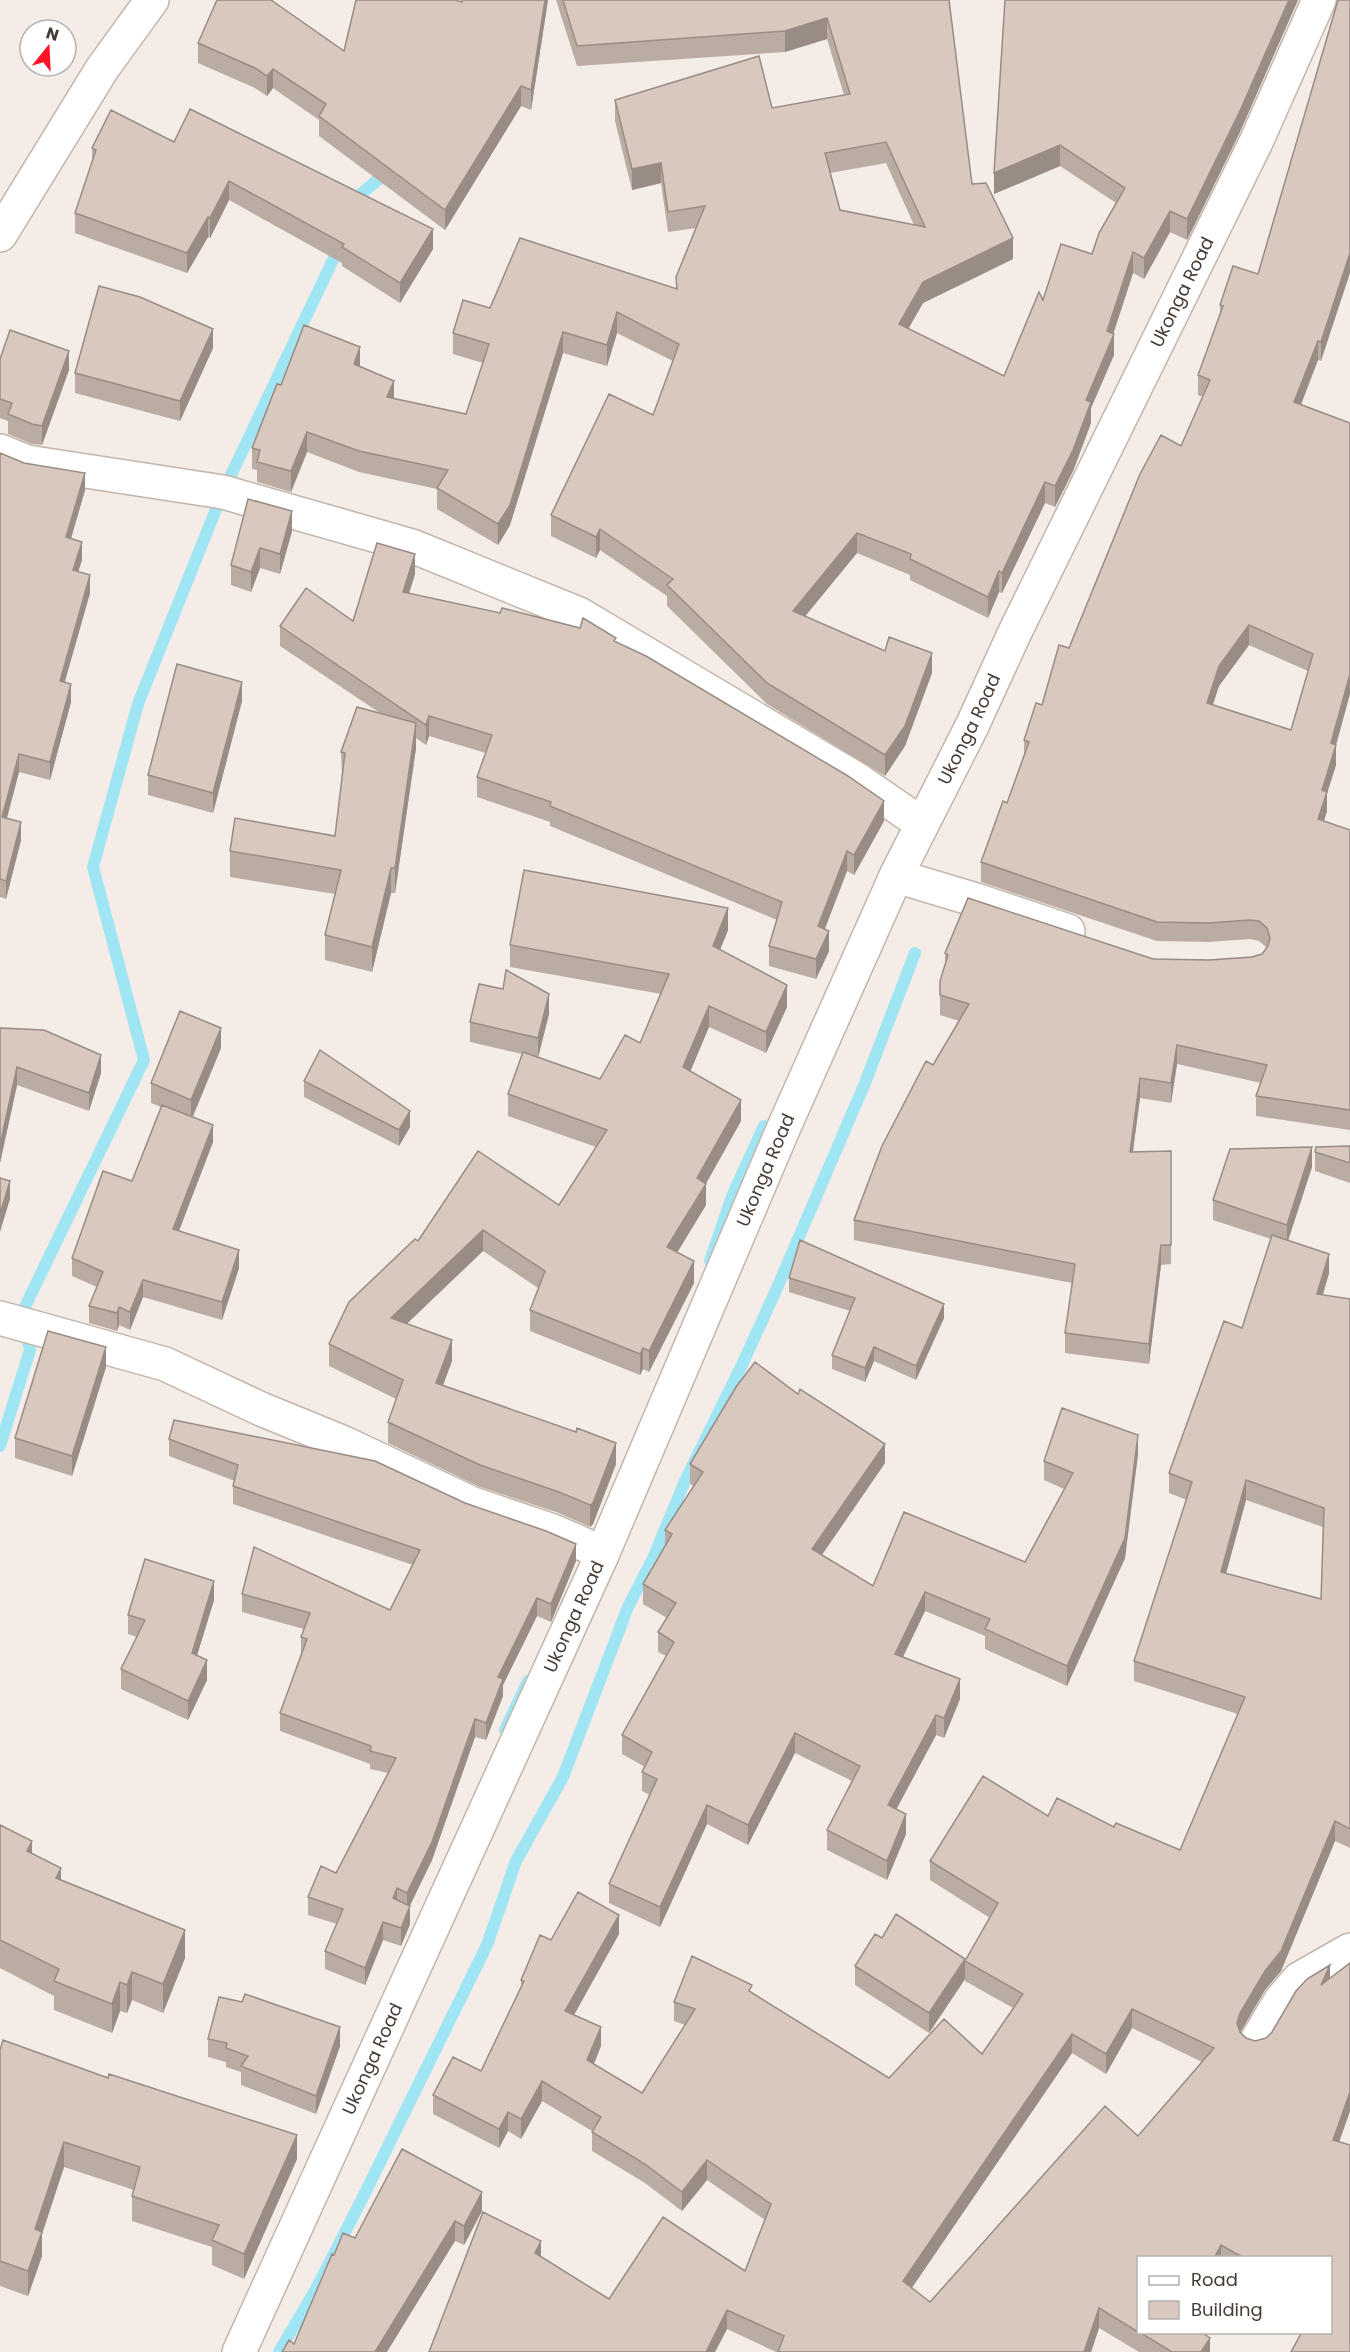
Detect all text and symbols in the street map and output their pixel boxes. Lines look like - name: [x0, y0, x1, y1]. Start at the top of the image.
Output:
- north arrow: [18, 18, 78, 78]
- text: N: [43, 21, 62, 47]
- street label: Ukonga Road: [1144, 232, 1220, 351]
- street label: Ukonga Road: [931, 669, 1006, 789]
- street label: Ukonga Road: [730, 1109, 800, 1230]
- street label: Ukonga Road: [537, 1556, 610, 1676]
- street label: Ukonga Road: [336, 1999, 408, 2119]
- legend: [1137, 2256, 1332, 2334]
- text: Road: [1191, 2267, 1238, 2292]
- text: Building: [1191, 2297, 1263, 2322]

